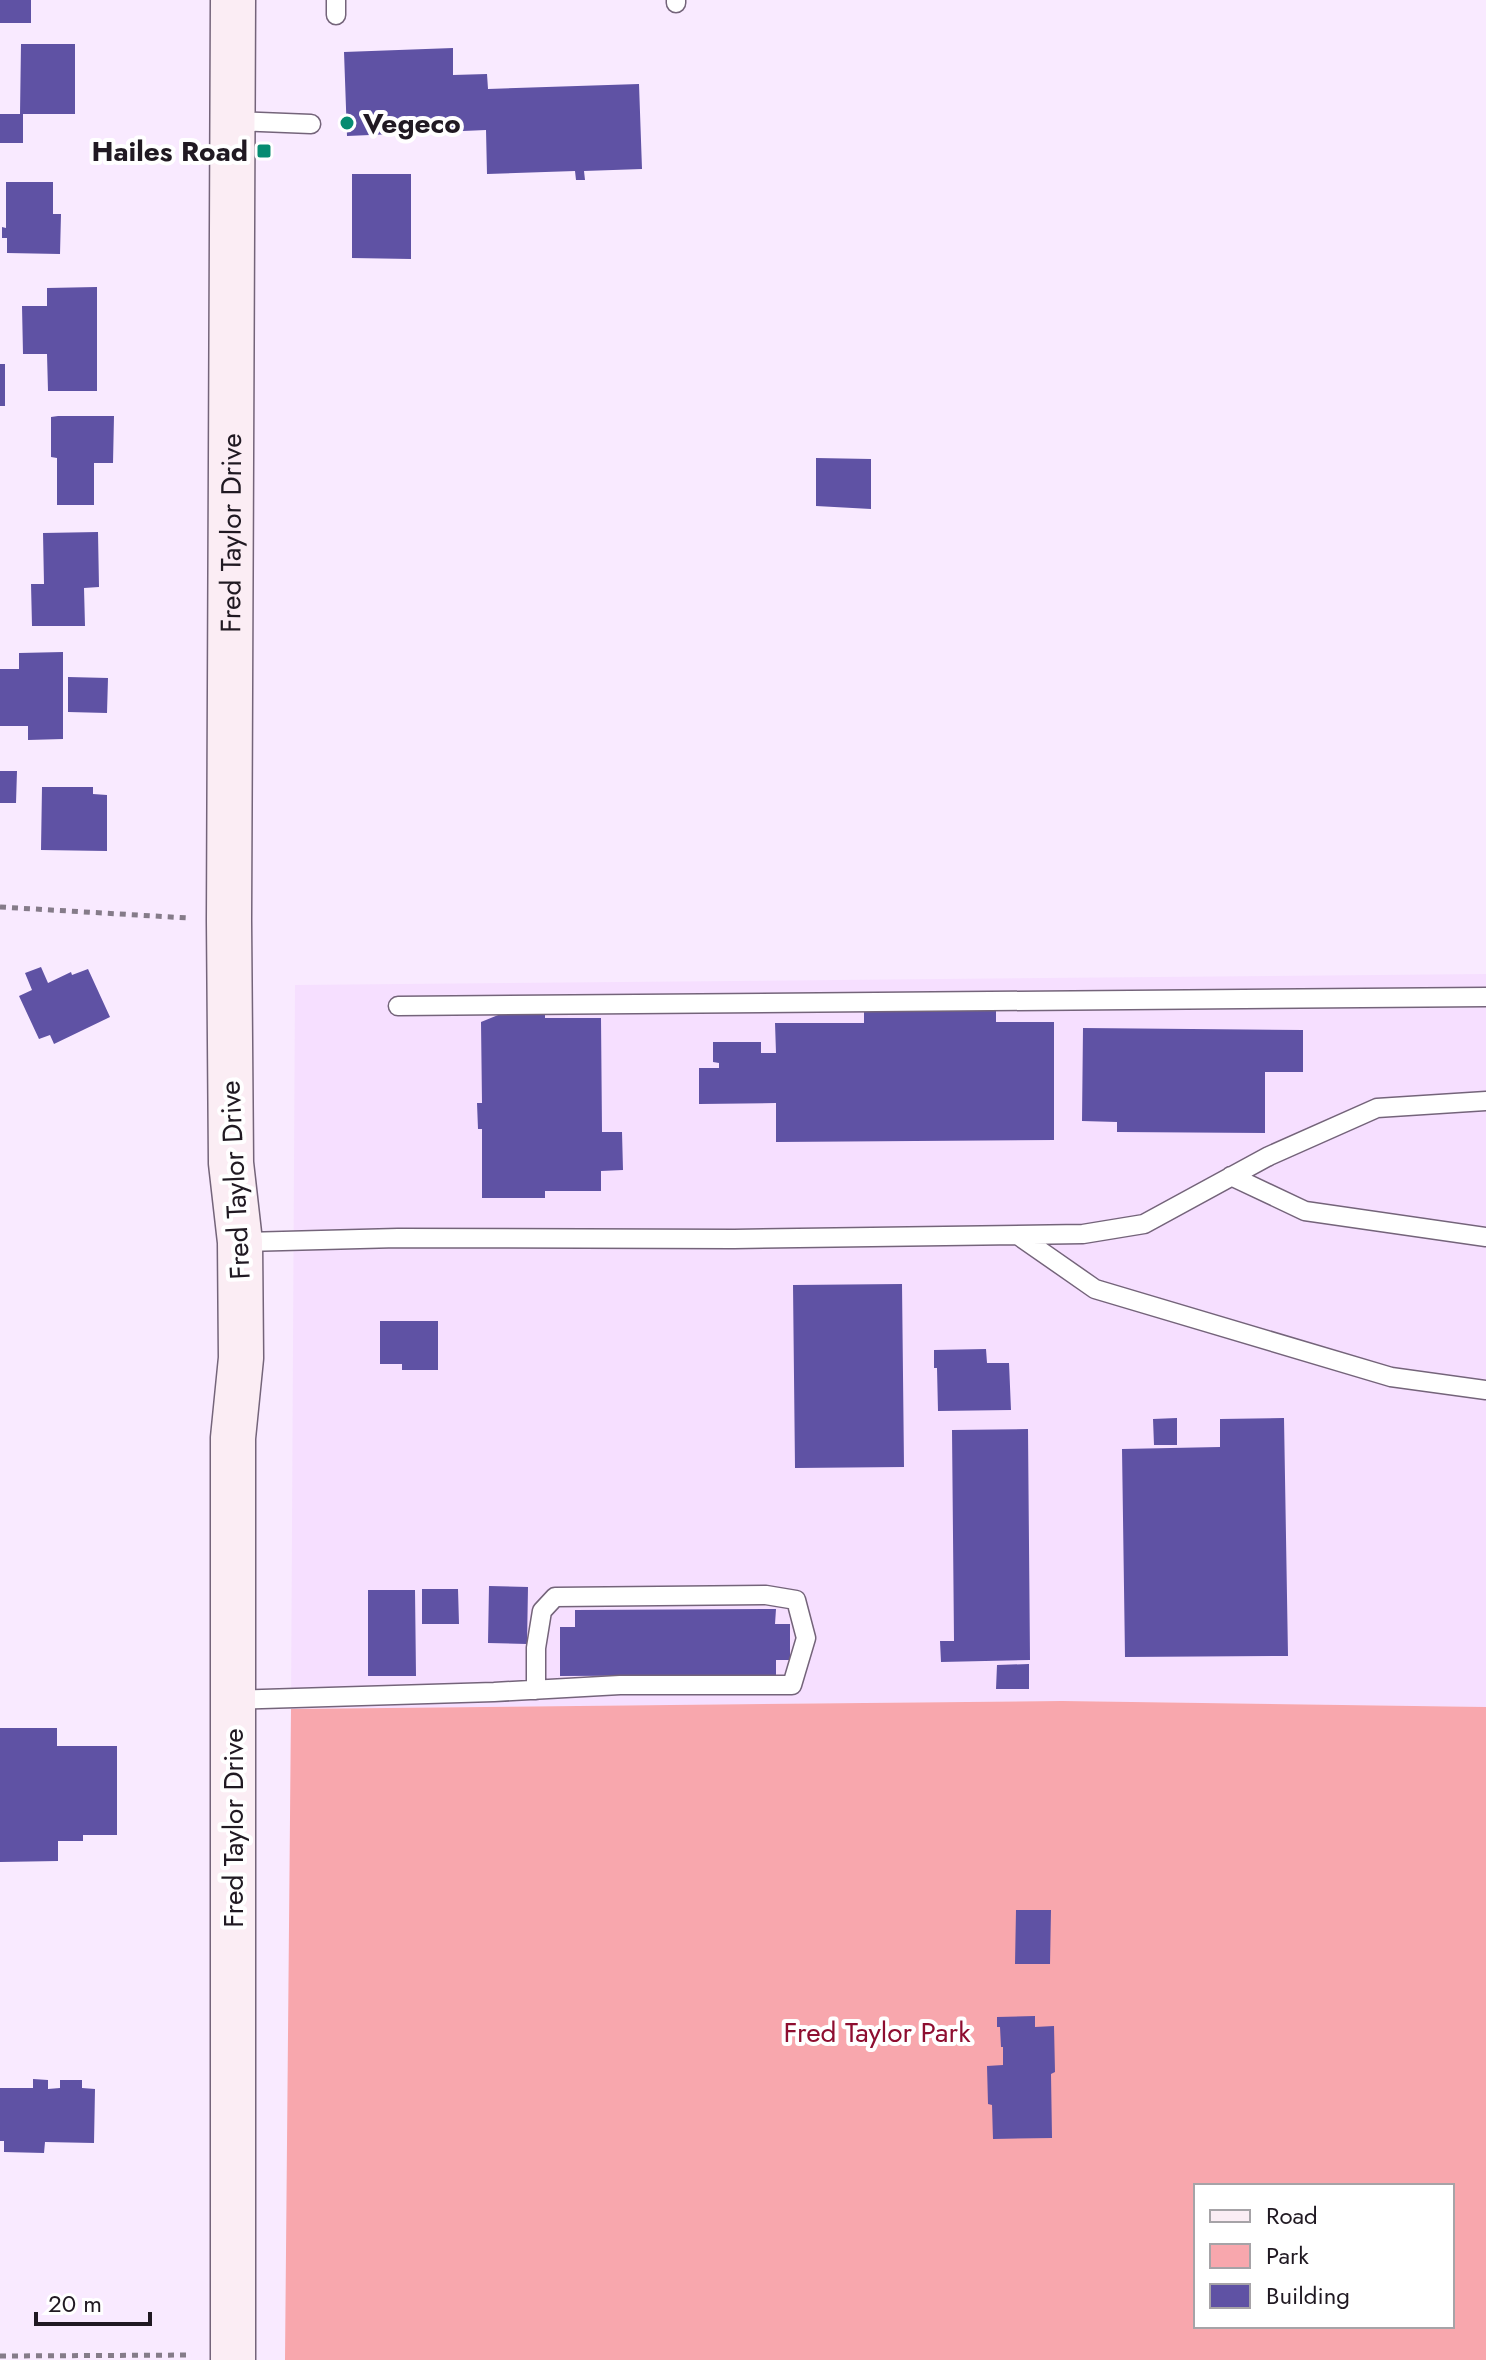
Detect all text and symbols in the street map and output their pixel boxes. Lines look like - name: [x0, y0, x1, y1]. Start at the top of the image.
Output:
- place label: Vegeco: [362, 103, 461, 144]
- marker: Vegeco: [338, 114, 356, 132]
- place label: Hailes Road: [91, 131, 248, 172]
- marker: Hailes Road: [255, 142, 273, 160]
- street label: Fred Taylor Drive: [210, 433, 252, 633]
- street label: Fred Taylor Drive: [209, 1079, 261, 1281]
- street label: Fred Taylor Drive: [213, 1728, 254, 1928]
- park label: Fred Taylor Park: [784, 2012, 971, 2053]
- legend: [1194, 2184, 1454, 2328]
- text: Road: [1266, 2198, 1318, 2233]
- text: Park: [1266, 2238, 1309, 2273]
- scale bar: [36, 2276, 150, 2326]
- text: Building: [1266, 2278, 1350, 2313]
- text: 20 m: [48, 2286, 102, 2321]

